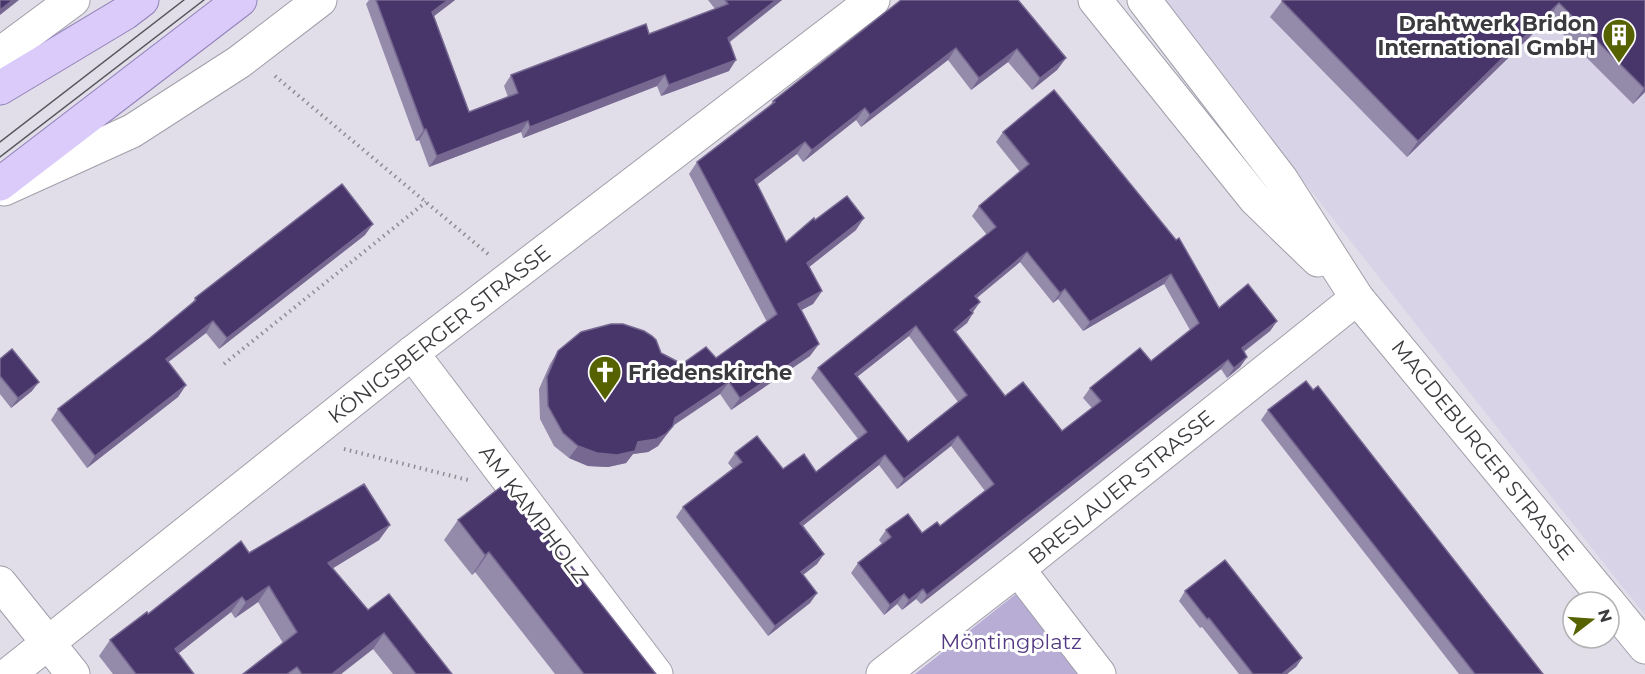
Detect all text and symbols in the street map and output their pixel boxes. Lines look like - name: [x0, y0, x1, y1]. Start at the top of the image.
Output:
- place label: Drahtwerk Bridon International GmbH: [1378, 11, 1596, 60]
- building icon: Drahtwerk Bridon International GmbH: [1601, 17, 1637, 64]
- street label: KÖNIGSBERGER STRASSE: [323, 239, 555, 429]
- street label: MAGDEBURGER STRASSE: [1386, 335, 1580, 565]
- church icon: Friedenskirche: [587, 354, 623, 401]
- place label: Friedenskirche: [628, 360, 792, 385]
- street label: BRESLAUER STRASSE: [1023, 404, 1219, 570]
- street label: AM KAMPHOLZ: [474, 440, 594, 588]
- north arrow: [1561, 590, 1621, 650]
- text: N: [1594, 607, 1616, 625]
- park label: Möntingplatz: [940, 629, 1082, 654]

